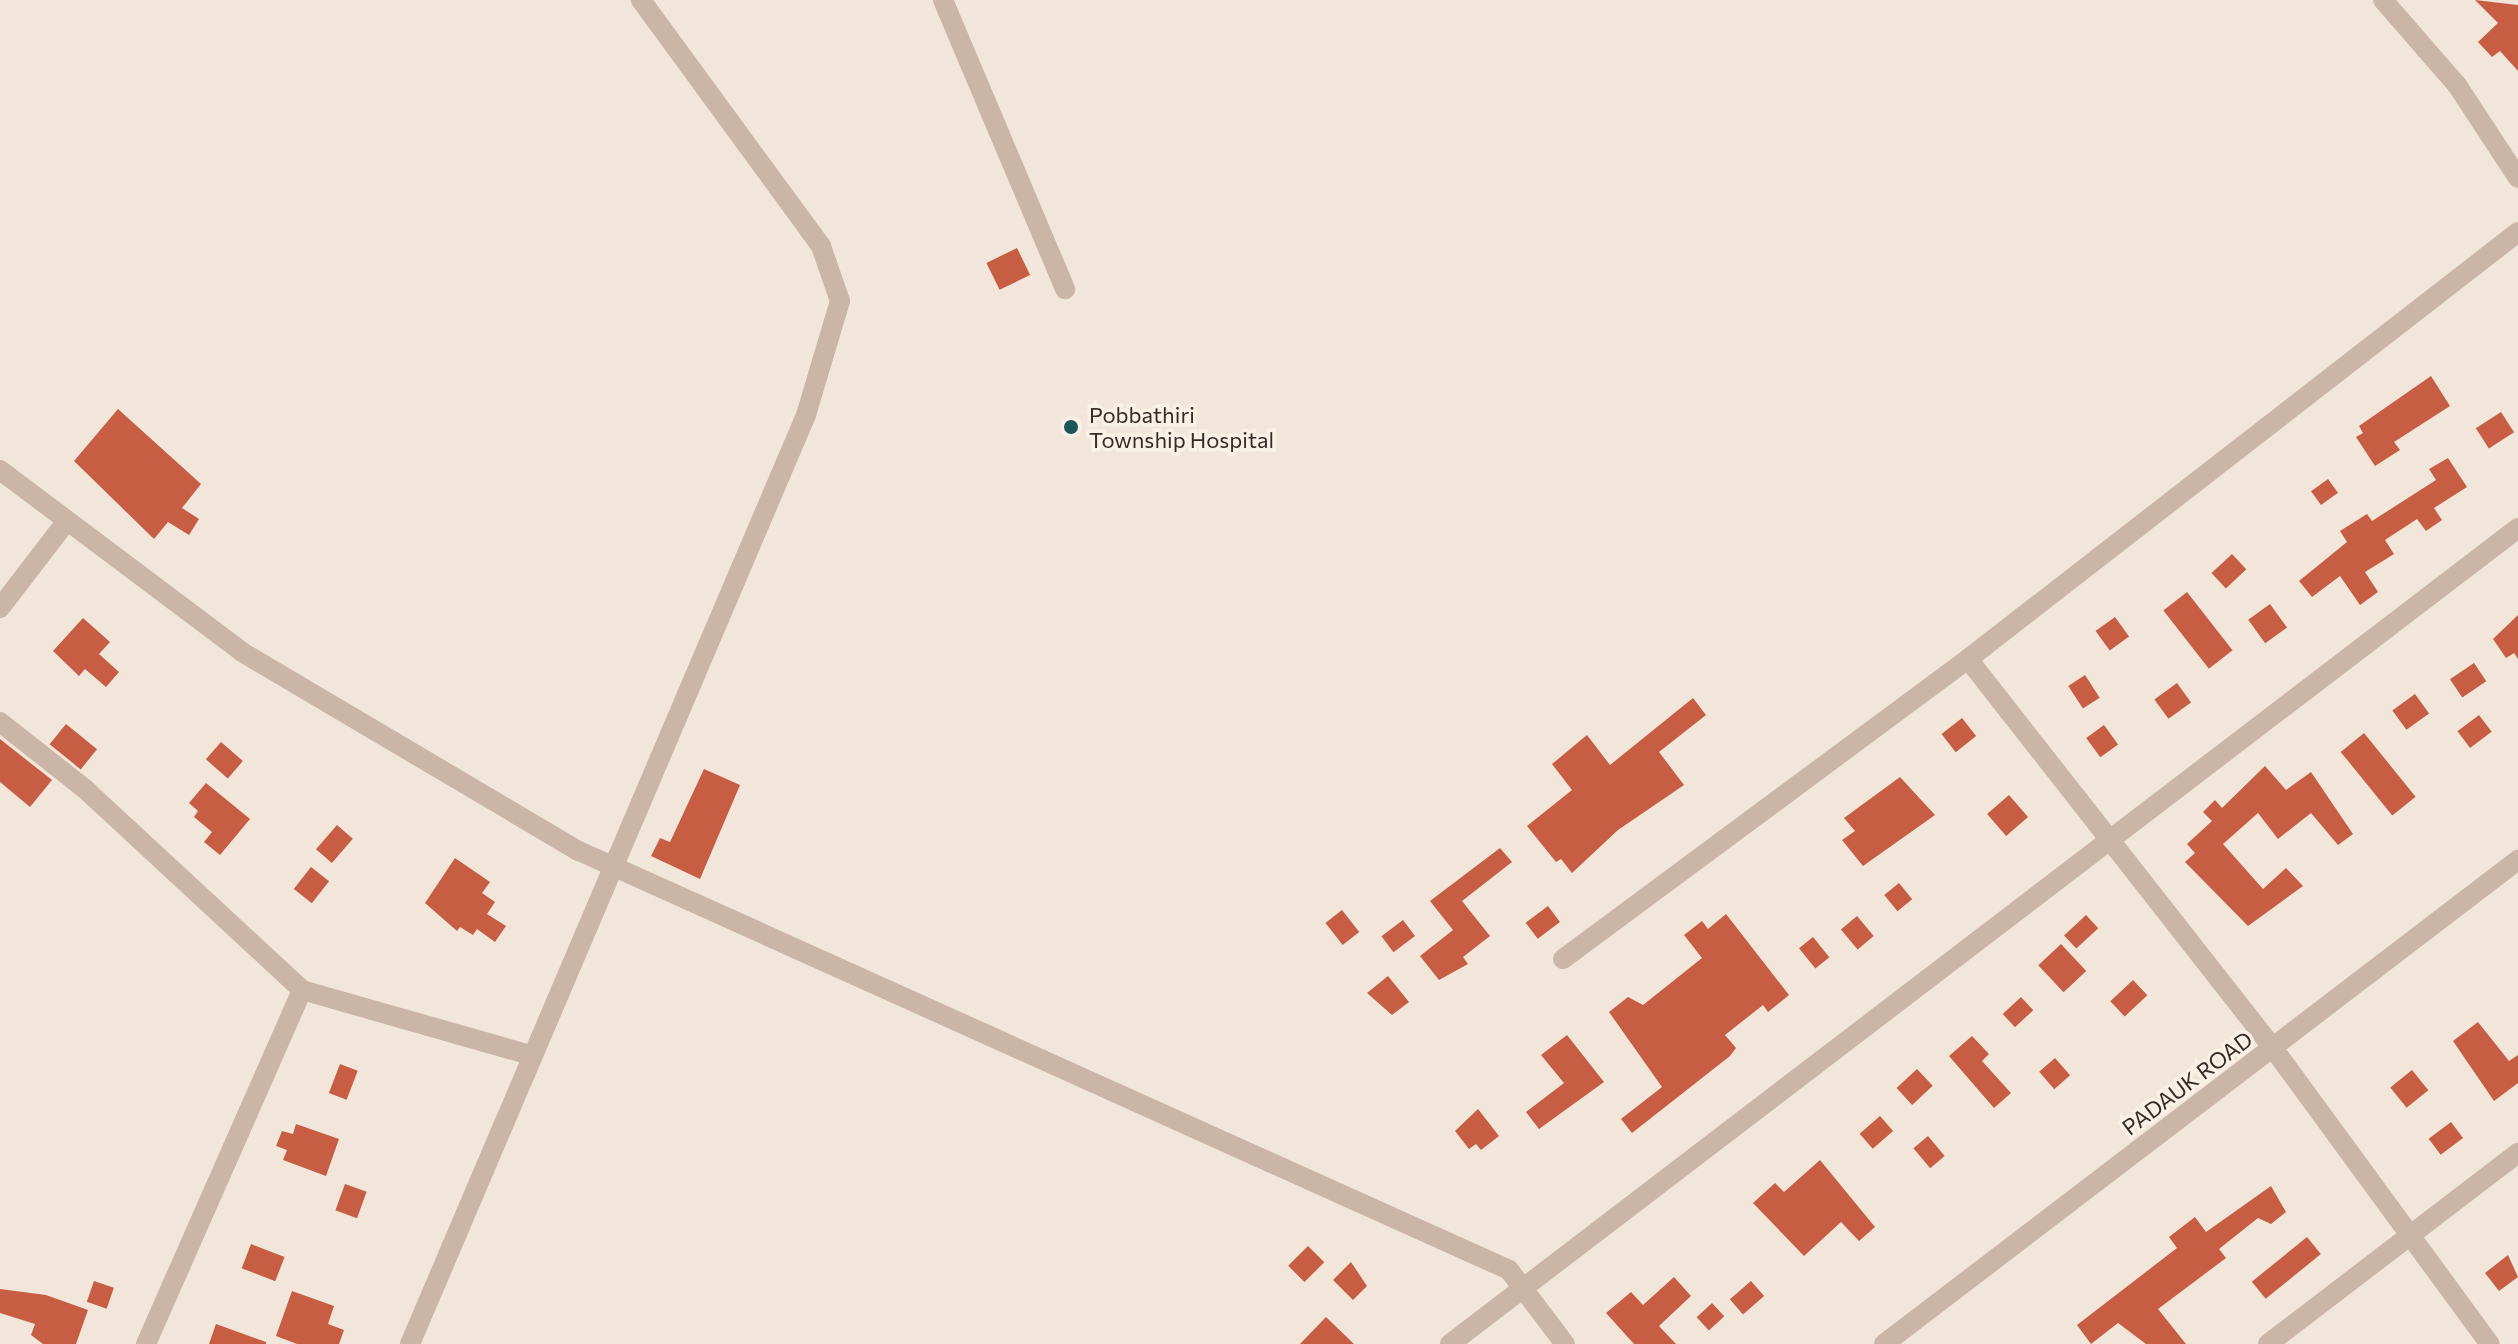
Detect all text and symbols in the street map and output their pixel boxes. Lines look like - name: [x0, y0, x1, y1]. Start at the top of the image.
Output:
- place label: Pobbathiri Township Hospital: [1089, 401, 1274, 452]
- marker: Pobbathiri Township Hospital: [1060, 416, 1082, 438]
- street label: PADAUK ROAD: [2117, 1026, 2257, 1140]

